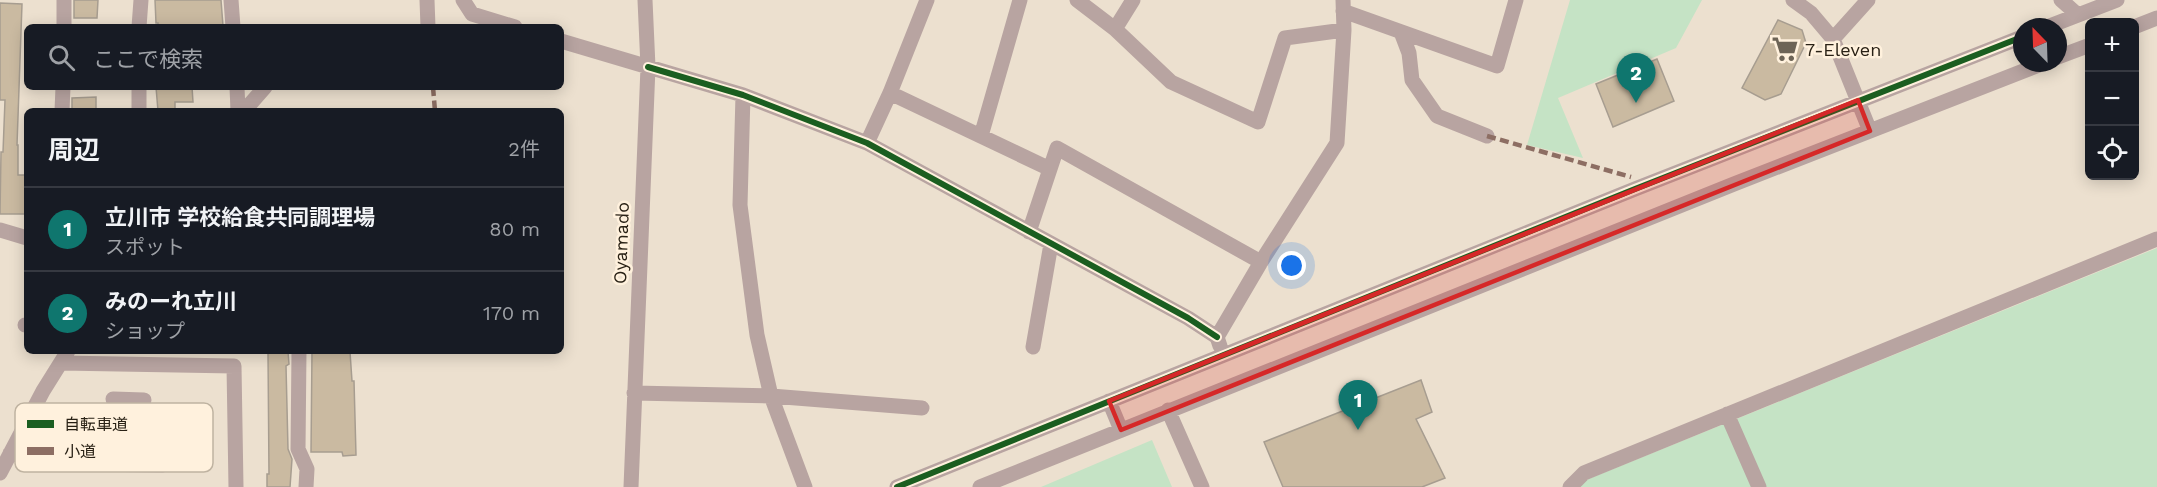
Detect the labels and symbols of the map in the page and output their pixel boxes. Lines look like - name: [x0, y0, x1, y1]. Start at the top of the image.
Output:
- north arrow: [2013, 18, 2067, 72]
- supermarket icon: 7-Eleven: [1770, 34, 1800, 64]
- place label: 7-Eleven: [1805, 39, 1881, 60]
- pin: 2: [1616, 54, 1656, 103]
- street label: Oyamado: [609, 202, 633, 284]
- your location: [1277, 251, 1306, 280]
- pin: 1: [1338, 380, 1378, 430]
- legend: [15, 403, 213, 472]
- text: 自転車道: [64, 415, 128, 434]
- text: 小道: [64, 442, 96, 461]

